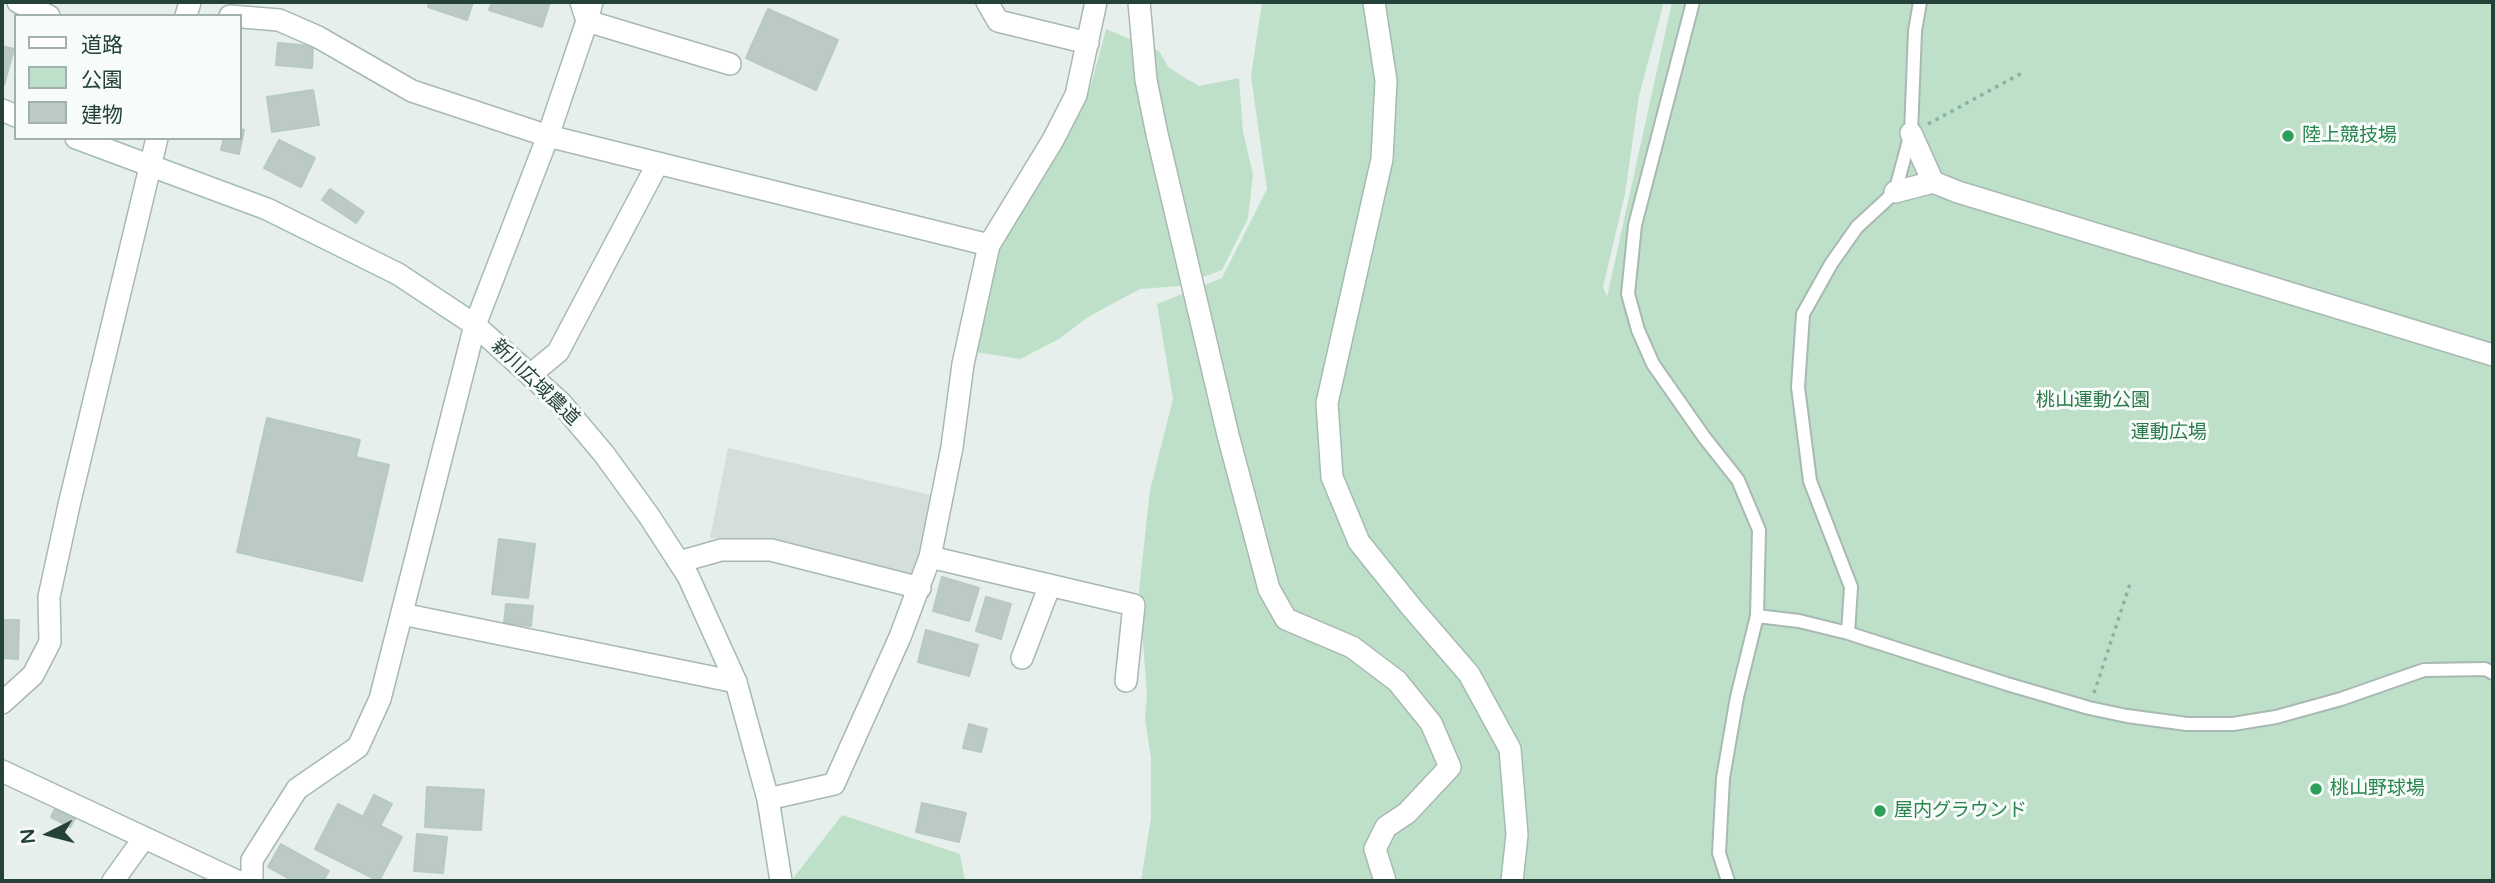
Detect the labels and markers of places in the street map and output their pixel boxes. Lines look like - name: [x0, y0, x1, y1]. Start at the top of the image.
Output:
- place label: 陸上競技場: [2302, 125, 2397, 147]
- marker: 陸上競技場: [2280, 128, 2296, 144]
- place label: 桃山野球場: [2330, 778, 2425, 800]
- marker: 桃山野球場: [2308, 781, 2324, 797]
- place label: 屋内グラウンド: [1894, 800, 2027, 822]
- marker: 屋内グラウンド: [1872, 803, 1888, 819]

